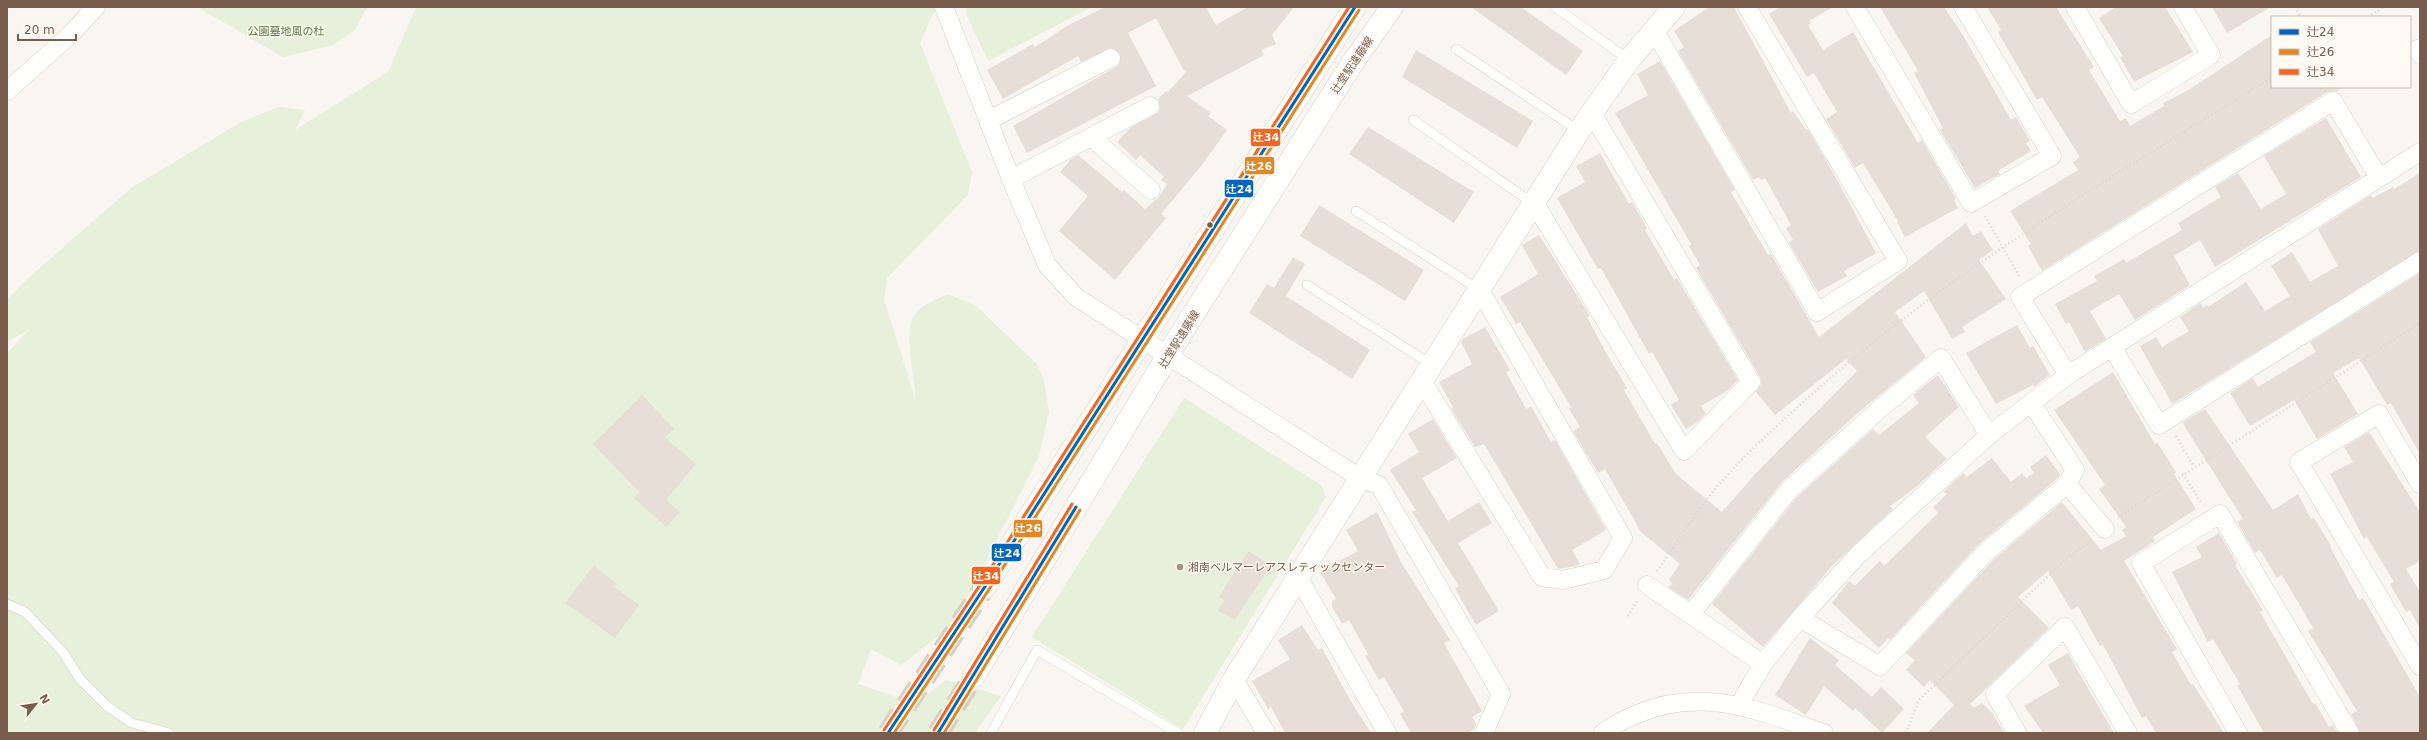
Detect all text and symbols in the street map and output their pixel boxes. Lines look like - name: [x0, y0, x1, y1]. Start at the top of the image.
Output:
- scale bar: [18, 16, 76, 42]
- legend: [2271, 16, 2411, 88]
- text: 20 m: [24, 23, 55, 37]
- park label: 公園墓地風の杜: [248, 25, 325, 38]
- text: 辻24: [2307, 25, 2334, 39]
- street label: 辻堂駅遠藤線: [1329, 34, 1376, 96]
- text: 辻26: [2307, 45, 2334, 59]
- text: 辻34: [2307, 65, 2334, 79]
- line badge: 辻34: [1250, 128, 1281, 147]
- text: 辻34: [1253, 131, 1279, 144]
- line badge: 辻26: [1244, 156, 1275, 175]
- text: 辻26: [1246, 160, 1272, 173]
- line badge: 辻24: [1224, 179, 1254, 198]
- text: 辻24: [1226, 183, 1252, 196]
- unlabelled marker: [1205, 220, 1215, 230]
- street label: 辻堂駅遠藤線: [1156, 308, 1202, 371]
- line badge: 辻26: [1013, 519, 1043, 538]
- text: 辻26: [1015, 522, 1041, 535]
- line badge: 辻24: [991, 543, 1022, 562]
- text: 辻24: [994, 547, 1020, 560]
- place label: 湘南ベルマーレアスレティックセンター: [1188, 561, 1385, 574]
- marker: 湘南ベルマーレアスレティックセンター: [1175, 562, 1185, 572]
- line badge: 辻34: [971, 566, 1001, 585]
- text: 辻34: [973, 570, 999, 583]
- north arrow: [16, 684, 56, 724]
- text: N: [36, 692, 52, 706]

